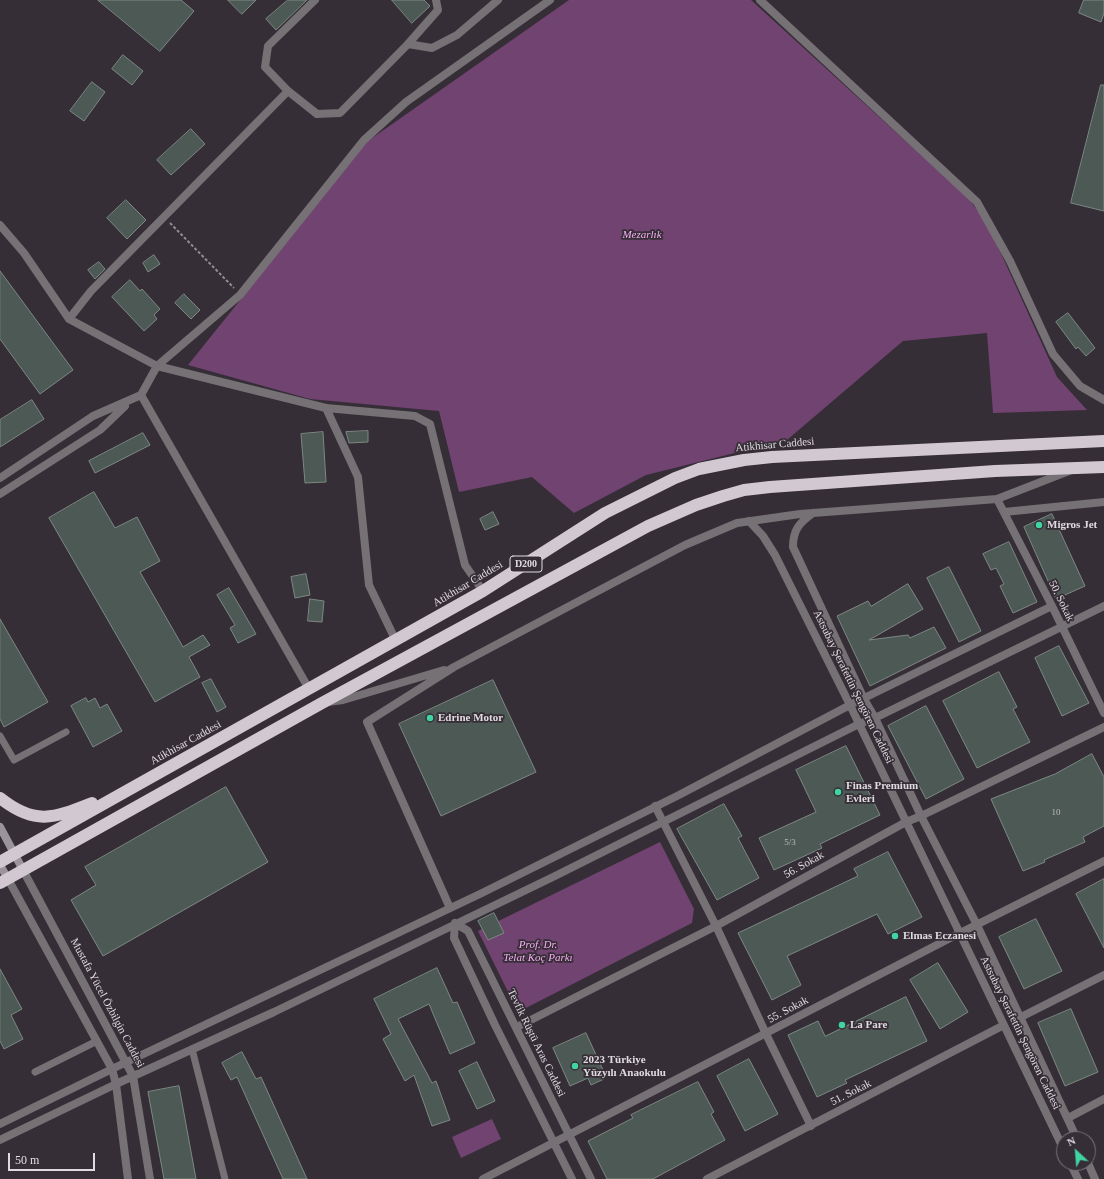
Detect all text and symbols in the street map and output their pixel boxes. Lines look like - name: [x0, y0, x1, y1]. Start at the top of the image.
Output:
- park label: Mezarlık: [622, 228, 662, 242]
- street label: Atikhisar Caddesi: [735, 435, 815, 455]
- place label: Migros Jet: [1047, 518, 1097, 532]
- marker: Migros Jet: [1034, 520, 1044, 530]
- road number: D200: [510, 556, 542, 572]
- street label: Atikhisar Caddesi: [431, 558, 505, 610]
- street label: 50. Sokak: [1045, 578, 1077, 624]
- street label: Astsubay Şerafettin Şengören Caddesi: [810, 608, 896, 766]
- place label: Edrine Motor: [438, 711, 503, 725]
- marker: Edrine Motor: [425, 713, 435, 723]
- street label: Atikhisar Caddesi: [148, 718, 224, 768]
- place label: Finas Premium Evleri: [846, 779, 918, 805]
- marker: Finas Premium Evleri: [833, 787, 843, 797]
- house number: 10: [1052, 808, 1060, 818]
- house number: 5/3: [784, 838, 796, 848]
- street label: 56. Sokak: [782, 849, 826, 881]
- place label: Elmas Eczanesi: [903, 929, 976, 943]
- marker: Elmas Eczanesi: [890, 931, 900, 941]
- street label: Mustafa Yücel Özbilgin Caddesi: [67, 936, 147, 1070]
- park label: Prof. Dr. Telat Koç Parkı: [503, 938, 573, 964]
- street label: Astsubay Şerafettin Şengören Caddesi: [977, 954, 1063, 1112]
- street label: Tevfik Rüştü Aras Caddesi: [504, 987, 568, 1099]
- street label: 55. Sokak: [765, 994, 811, 1026]
- place label: La Pare: [850, 1018, 887, 1032]
- marker: La Pare: [837, 1020, 847, 1030]
- place label: 2023 Türkiye Yüzyılı Anaokulu: [583, 1053, 666, 1079]
- marker: 2023 Türkiye Yüzyılı Anaokulu: [570, 1061, 580, 1071]
- street label: 51. Sokak: [828, 1077, 874, 1109]
- north arrow: [1056, 1131, 1096, 1171]
- text: N: [1065, 1134, 1077, 1148]
- scale bar: [10, 1145, 97, 1171]
- text: 50 m: [15, 1153, 39, 1167]

